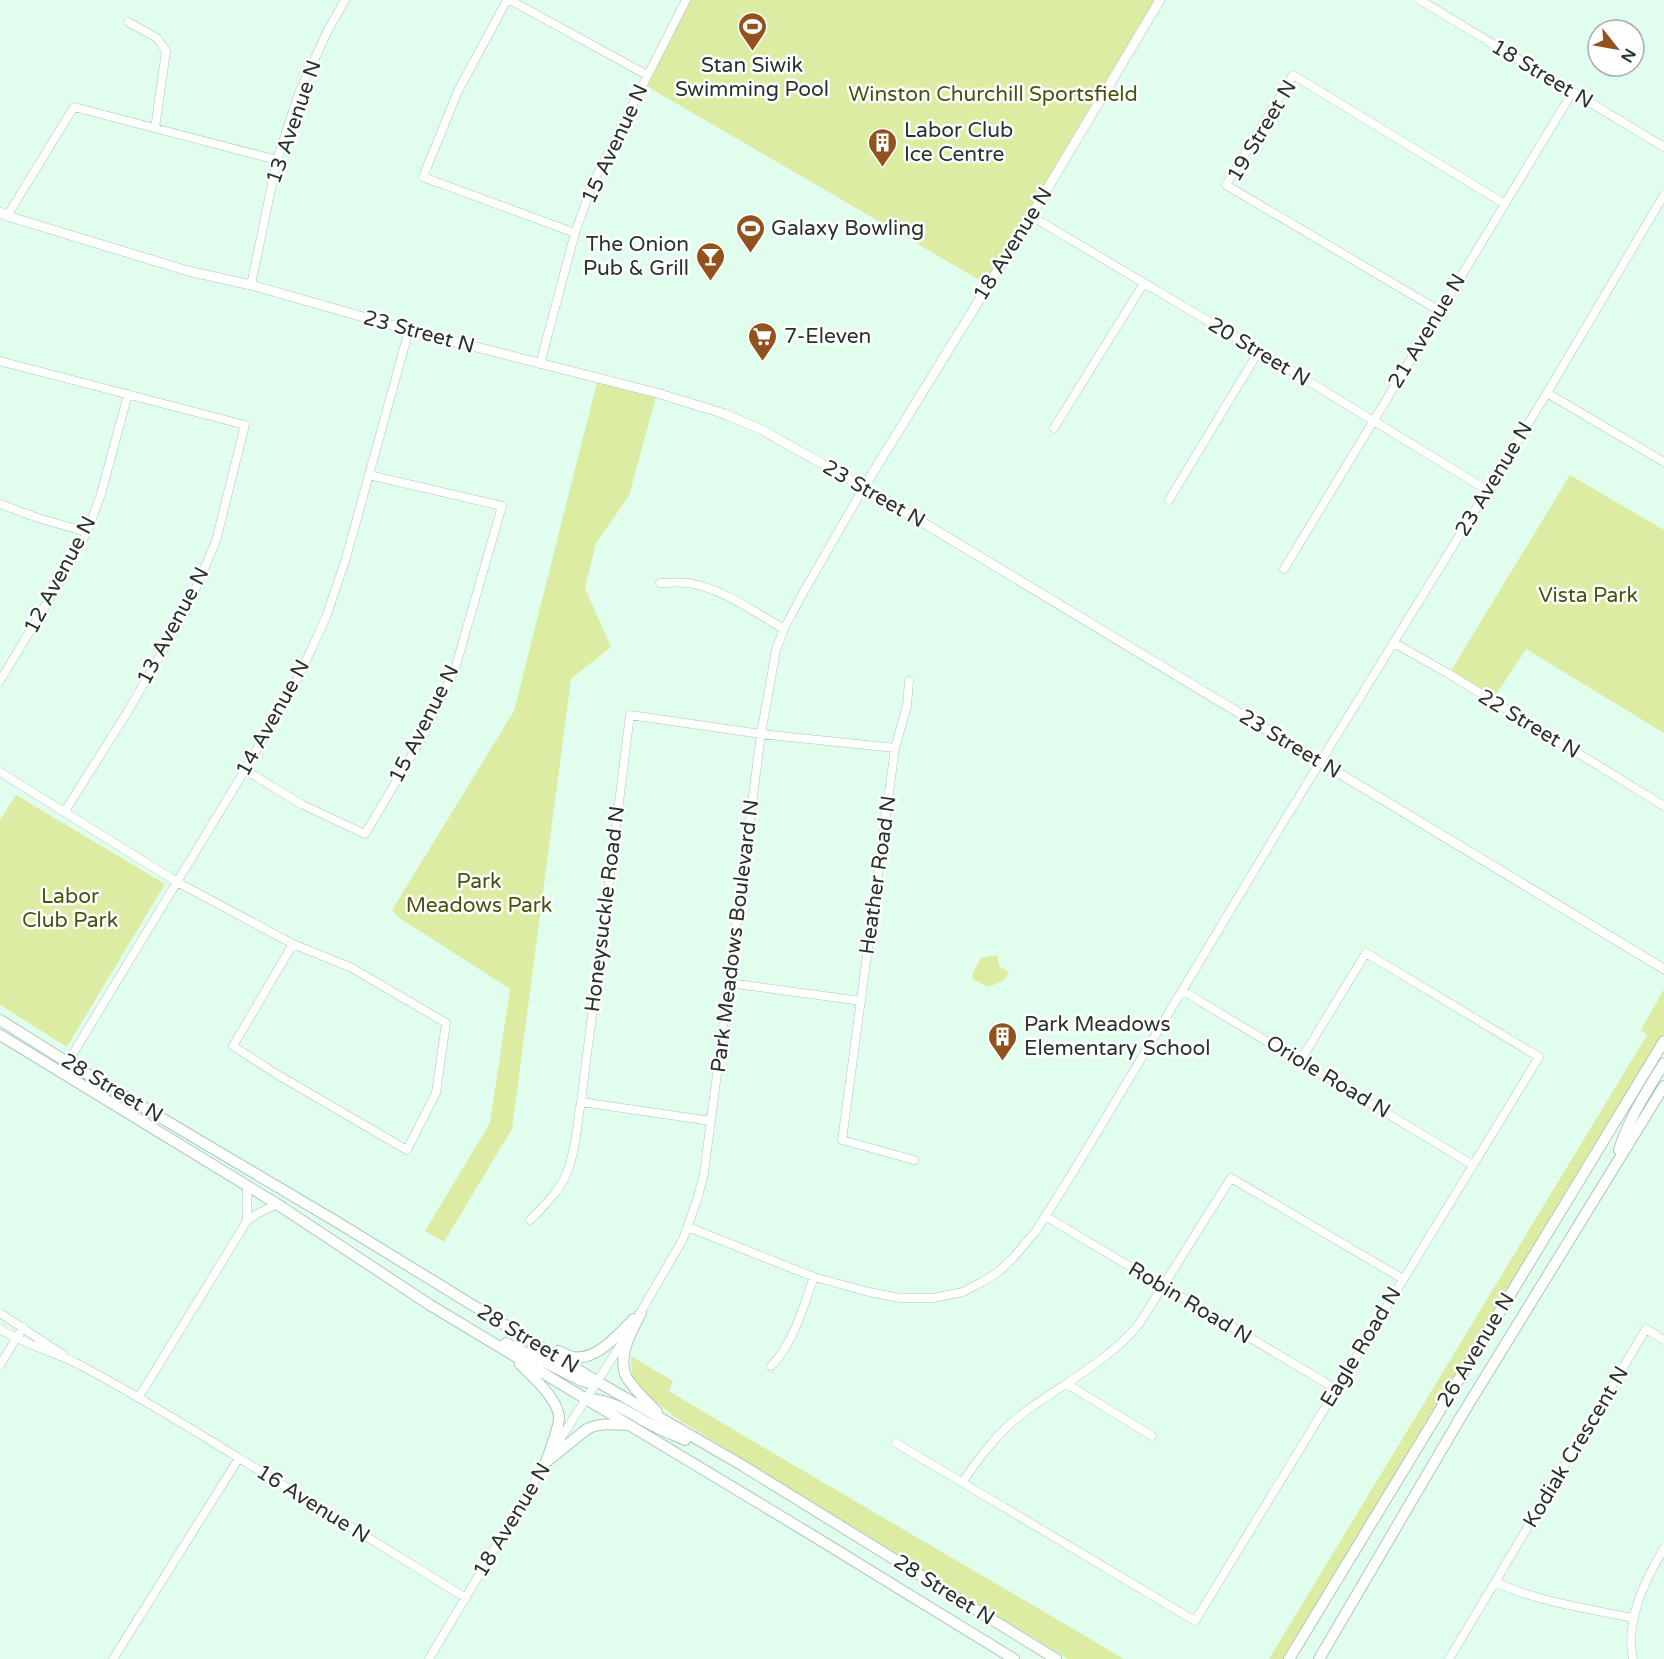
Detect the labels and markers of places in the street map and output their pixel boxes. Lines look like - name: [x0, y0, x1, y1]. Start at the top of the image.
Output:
- sports icon: Stan Siwik Swimming Pool: [736, 10, 768, 52]
- place label: Stan Siwik Swimming Pool: [675, 53, 829, 102]
- place label: Labor Club Ice Centre: [904, 118, 1013, 167]
- building icon: Labor Club Ice Centre: [867, 126, 899, 168]
- sports icon: Galaxy Bowling: [734, 212, 766, 254]
- place label: Galaxy Bowling: [771, 216, 924, 241]
- place label: The Onion Pub & Grill: [583, 232, 689, 281]
- bar icon: The Onion Pub & Grill: [694, 240, 726, 282]
- supermarket icon: 7-Eleven: [747, 320, 779, 362]
- place label: 7-Eleven: [784, 324, 871, 349]
- place label: Park Meadows Elementary School: [1024, 1012, 1211, 1061]
- building icon: Park Meadows Elementary School: [987, 1020, 1019, 1062]

